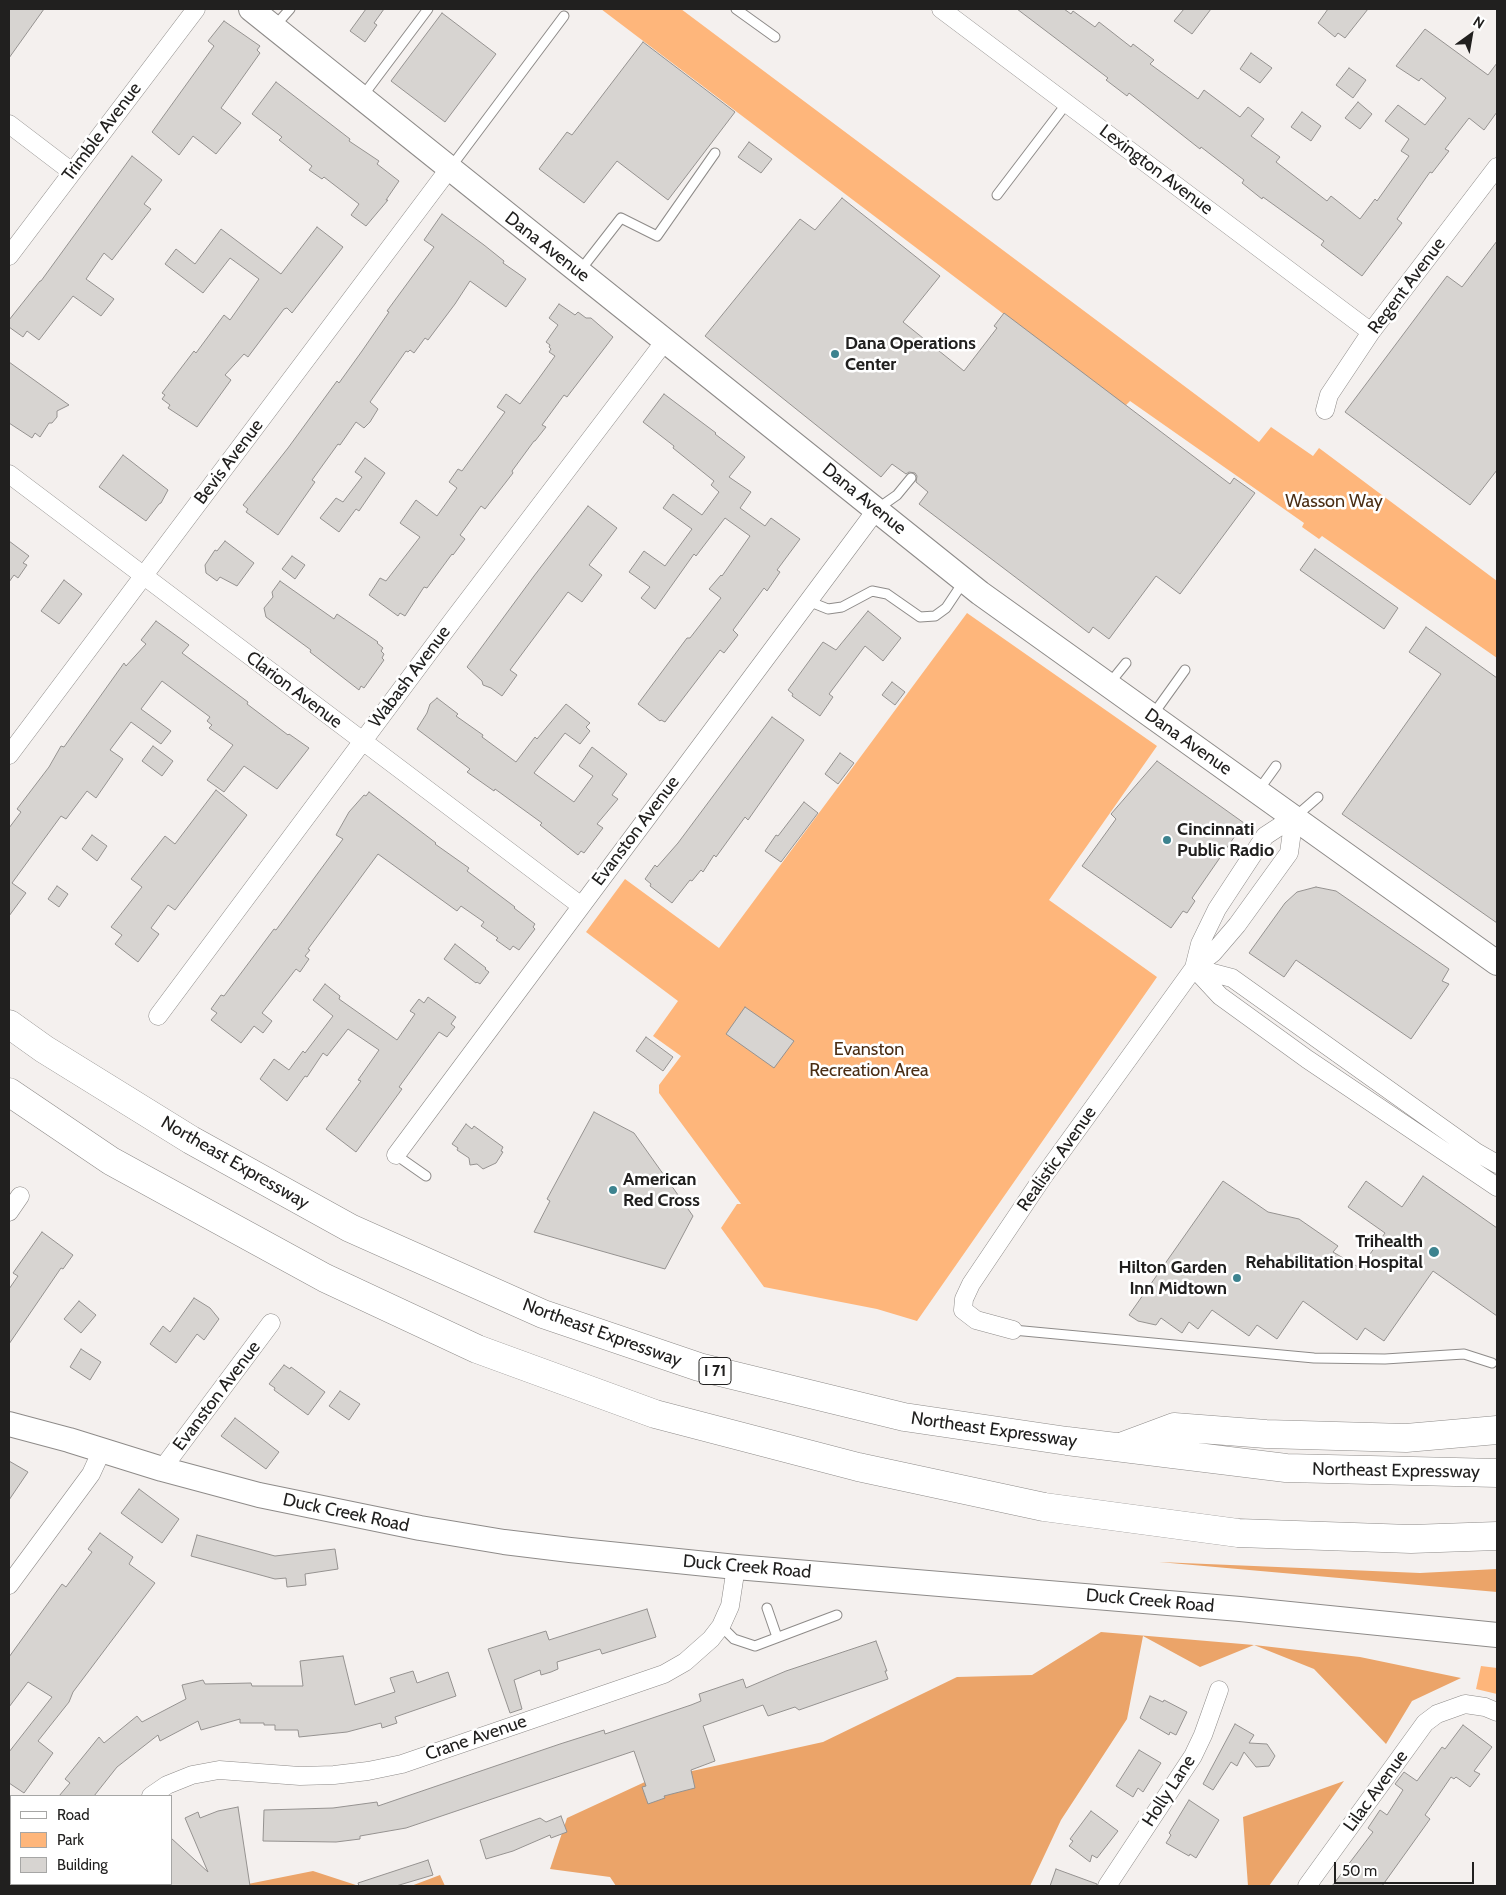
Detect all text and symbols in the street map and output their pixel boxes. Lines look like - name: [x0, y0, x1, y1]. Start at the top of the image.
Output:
- north arrow: [1446, 10, 1496, 60]
- text: N: [1470, 12, 1488, 33]
- street label: Trimble Avenue: [58, 78, 146, 186]
- street label: Lexington Avenue: [1095, 120, 1217, 220]
- street label: Dana Avenue: [500, 207, 594, 287]
- street label: Regent Avenue: [1364, 234, 1450, 338]
- place label: Dana Operations Center: [845, 333, 976, 376]
- marker: Dana Operations Center: [829, 348, 841, 360]
- street label: Bevis Avenue: [190, 415, 268, 509]
- street label: Dana Avenue: [818, 459, 910, 539]
- park label: Wasson Way: [1285, 491, 1383, 513]
- street label: Wabash Avenue: [365, 622, 455, 732]
- street label: Clarion Avenue: [242, 647, 346, 733]
- street label: Dana Avenue: [1140, 704, 1236, 780]
- street label: Evanston Avenue: [588, 772, 684, 890]
- place label: Cincinnati Public Radio: [1177, 819, 1274, 862]
- marker: Cincinnati Public Radio: [1161, 834, 1173, 846]
- park label: Evanston Recreation Area: [809, 1039, 929, 1082]
- street label: Realistic Avenue: [1013, 1102, 1101, 1216]
- street label: Northeast Expressway: [157, 1112, 313, 1214]
- place label: American Red Cross: [623, 1169, 700, 1212]
- marker: American Red Cross: [607, 1184, 619, 1196]
- place label: Trihealth Rehabilitation Hospital: [1245, 1231, 1423, 1274]
- marker: Trihealth Rehabilitation Hospital: [1427, 1245, 1441, 1259]
- place label: Hilton Garden Inn Midtown: [1118, 1257, 1227, 1300]
- marker: Hilton Garden Inn Midtown: [1231, 1272, 1243, 1284]
- street label: Northeast Expressway: [520, 1294, 684, 1372]
- street label: Evanston Avenue: [169, 1337, 265, 1455]
- road number: I 71: [699, 1358, 731, 1384]
- street label: Northeast Expressway: [909, 1408, 1079, 1452]
- street label: Northeast Expressway: [1312, 1459, 1480, 1483]
- street label: Duck Creek Road: [281, 1489, 411, 1537]
- street label: Duck Creek Road: [682, 1551, 812, 1583]
- street label: Duck Creek Road: [1085, 1585, 1215, 1617]
- street label: Crane Avenue: [423, 1711, 529, 1765]
- street label: Lilac Avenue: [1339, 1746, 1413, 1836]
- street label: Holly Lane: [1138, 1751, 1200, 1831]
- legend: [10, 1795, 172, 1885]
- text: Road: [57, 1806, 90, 1824]
- text: Park: [57, 1831, 84, 1849]
- scale bar: [1336, 1852, 1476, 1884]
- text: Building: [57, 1856, 108, 1874]
- text: 50 m: [1342, 1862, 1377, 1880]

